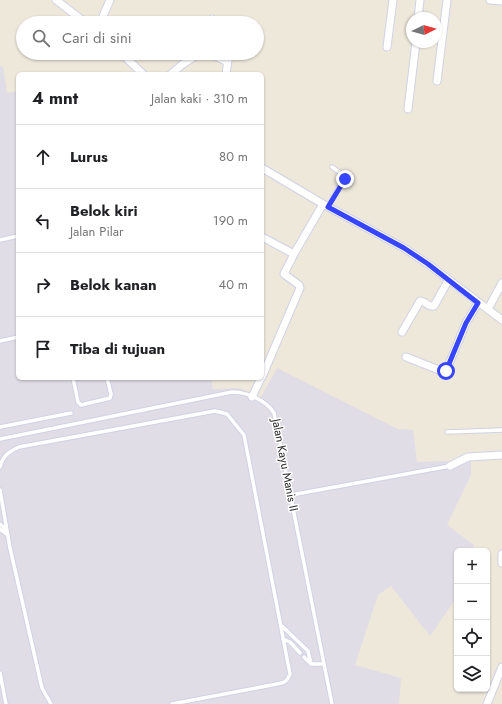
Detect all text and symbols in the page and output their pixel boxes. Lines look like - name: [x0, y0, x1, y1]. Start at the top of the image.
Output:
- north arrow: [406, 12, 442, 48]
- search box: [16, 16, 264, 60]
- icon: search: [30, 27, 52, 49]
- text: Cari di sini: [62, 27, 132, 49]
- text: 4 mnt: [32, 86, 78, 110]
- text: Jalan kaki · 310 m: [151, 89, 248, 108]
- icon: ahead: [32, 146, 54, 168]
- text: Lurus: [70, 146, 108, 168]
- text: 80 m: [219, 147, 248, 166]
- route end: [336, 170, 354, 188]
- text: Belok kiri: [70, 200, 138, 222]
- icon: left: [32, 210, 54, 232]
- text: 190 m: [213, 211, 248, 230]
- text: Jalan Pilar: [70, 222, 124, 241]
- icon: right: [32, 274, 54, 296]
- text: Belok kanan: [70, 274, 157, 296]
- text: 40 m: [219, 275, 248, 294]
- icon: arrive: [32, 338, 54, 360]
- text: Tiba di tujuan: [70, 338, 165, 360]
- route start: [437, 362, 455, 380]
- street label: Jalan Kayu Manis II: [267, 415, 303, 513]
- map controls: [454, 548, 490, 692]
- button: +: [454, 548, 490, 584]
- button: −: [454, 584, 490, 620]
- button: locate: [454, 620, 490, 656]
- button: layers: [454, 656, 490, 692]

